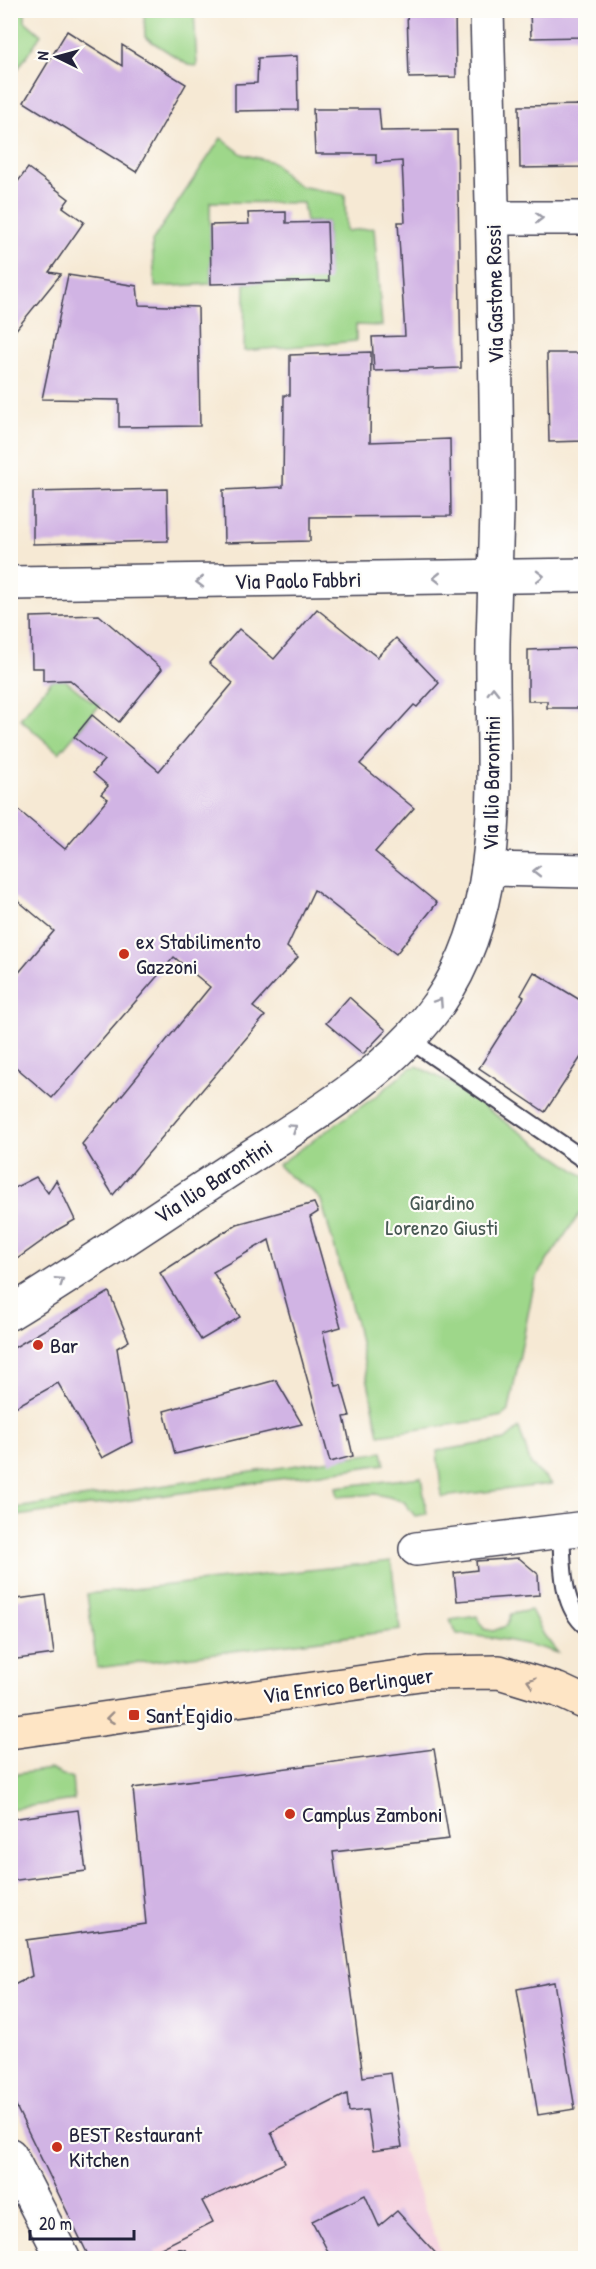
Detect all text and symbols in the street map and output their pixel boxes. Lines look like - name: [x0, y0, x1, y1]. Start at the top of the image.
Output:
- north arrow: [27, 27, 87, 87]
- text: N: [31, 50, 53, 61]
- one-way arrow: [535, 212, 544, 224]
- street label: Via Gastone Rossi: [478, 224, 510, 364]
- street label: Via Paolo Fabbri: [234, 564, 362, 596]
- one-way arrow: [536, 570, 545, 582]
- one-way arrow: [432, 572, 441, 584]
- one-way arrow: [195, 576, 204, 588]
- one-way arrow: [487, 687, 499, 696]
- street label: Via Ilio Barontini: [475, 715, 507, 851]
- one-way arrow: [532, 865, 541, 877]
- place label: ex Stabilimento Gazzoni: [136, 926, 261, 981]
- marker: ex Stabilimento Gazzoni: [117, 947, 131, 961]
- one-way arrow: [432, 998, 443, 1009]
- one-way arrow: [286, 1124, 297, 1135]
- street label: Via Ilio Barontini: [148, 1132, 278, 1230]
- park label: Giardino Lorenzo Giusti: [386, 1187, 498, 1242]
- one-way arrow: [54, 1277, 64, 1289]
- place label: Bar: [50, 1330, 79, 1360]
- marker: Bar: [31, 1338, 45, 1352]
- street label: Via Enrico Berlinguer: [261, 1660, 435, 1710]
- one-way arrow: [526, 1677, 537, 1689]
- place label: Sant'Egidio: [146, 1700, 233, 1730]
- marker: Sant'Egidio: [127, 1708, 141, 1722]
- one-way arrow: [105, 1711, 114, 1723]
- place label: Camplus Zamboni: [302, 1799, 443, 1829]
- marker: Camplus Zamboni: [283, 1807, 297, 1821]
- place label: BEST Restaurant Kitchen: [69, 2119, 203, 2174]
- marker: BEST Restaurant Kitchen: [50, 2140, 64, 2154]
- scale bar: [30, 2203, 134, 2241]
- text: 20 m: [39, 2211, 72, 2236]

